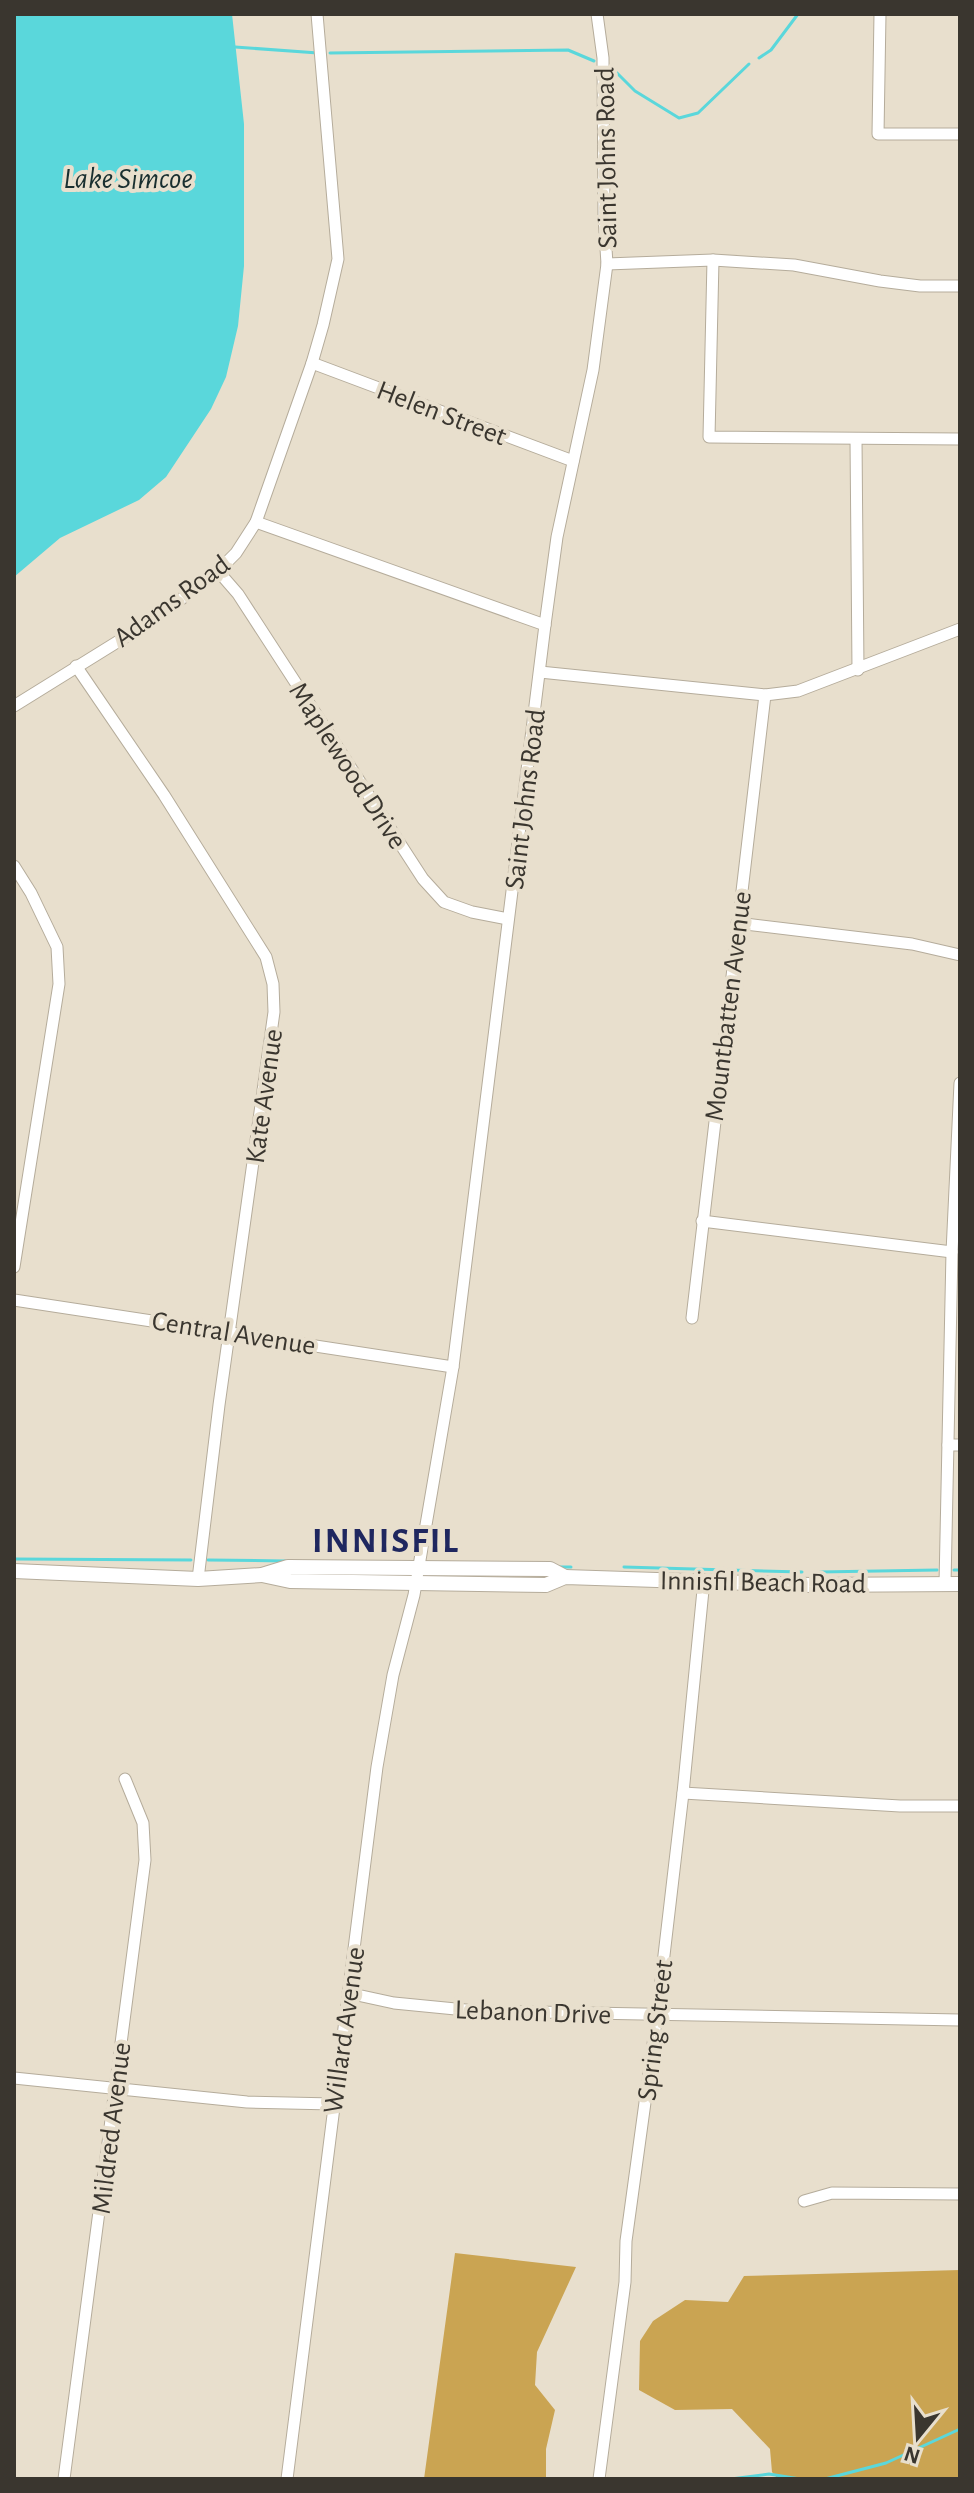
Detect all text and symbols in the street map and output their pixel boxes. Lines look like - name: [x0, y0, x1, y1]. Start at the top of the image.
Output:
- street label: Saint Johns Road: [591, 67, 623, 249]
- water label: Lake Simcoe: [63, 164, 193, 194]
- street label: Helen Street: [373, 376, 510, 451]
- street label: Adams Road: [109, 550, 235, 653]
- street label: Maplewood Drive: [283, 678, 411, 854]
- street label: Saint Johns Road: [501, 707, 551, 891]
- street label: Mountbatten Avenue: [701, 890, 757, 1123]
- street label: Kate Avenue: [242, 1027, 288, 1165]
- street label: Central Avenue: [150, 1307, 317, 1361]
- district label: INNISFIL: [312, 1523, 460, 1559]
- street label: Innisfil Beach Road: [660, 1567, 866, 1599]
- street label: Willard Avenue: [319, 1945, 371, 2115]
- street label: Spring Street: [633, 1958, 679, 2102]
- street label: Lebanon Drive: [454, 1996, 612, 2030]
- street label: Mildred Avenue: [88, 2041, 136, 2216]
- north arrow: [878, 2397, 958, 2477]
- text: N: [901, 2442, 923, 2468]

